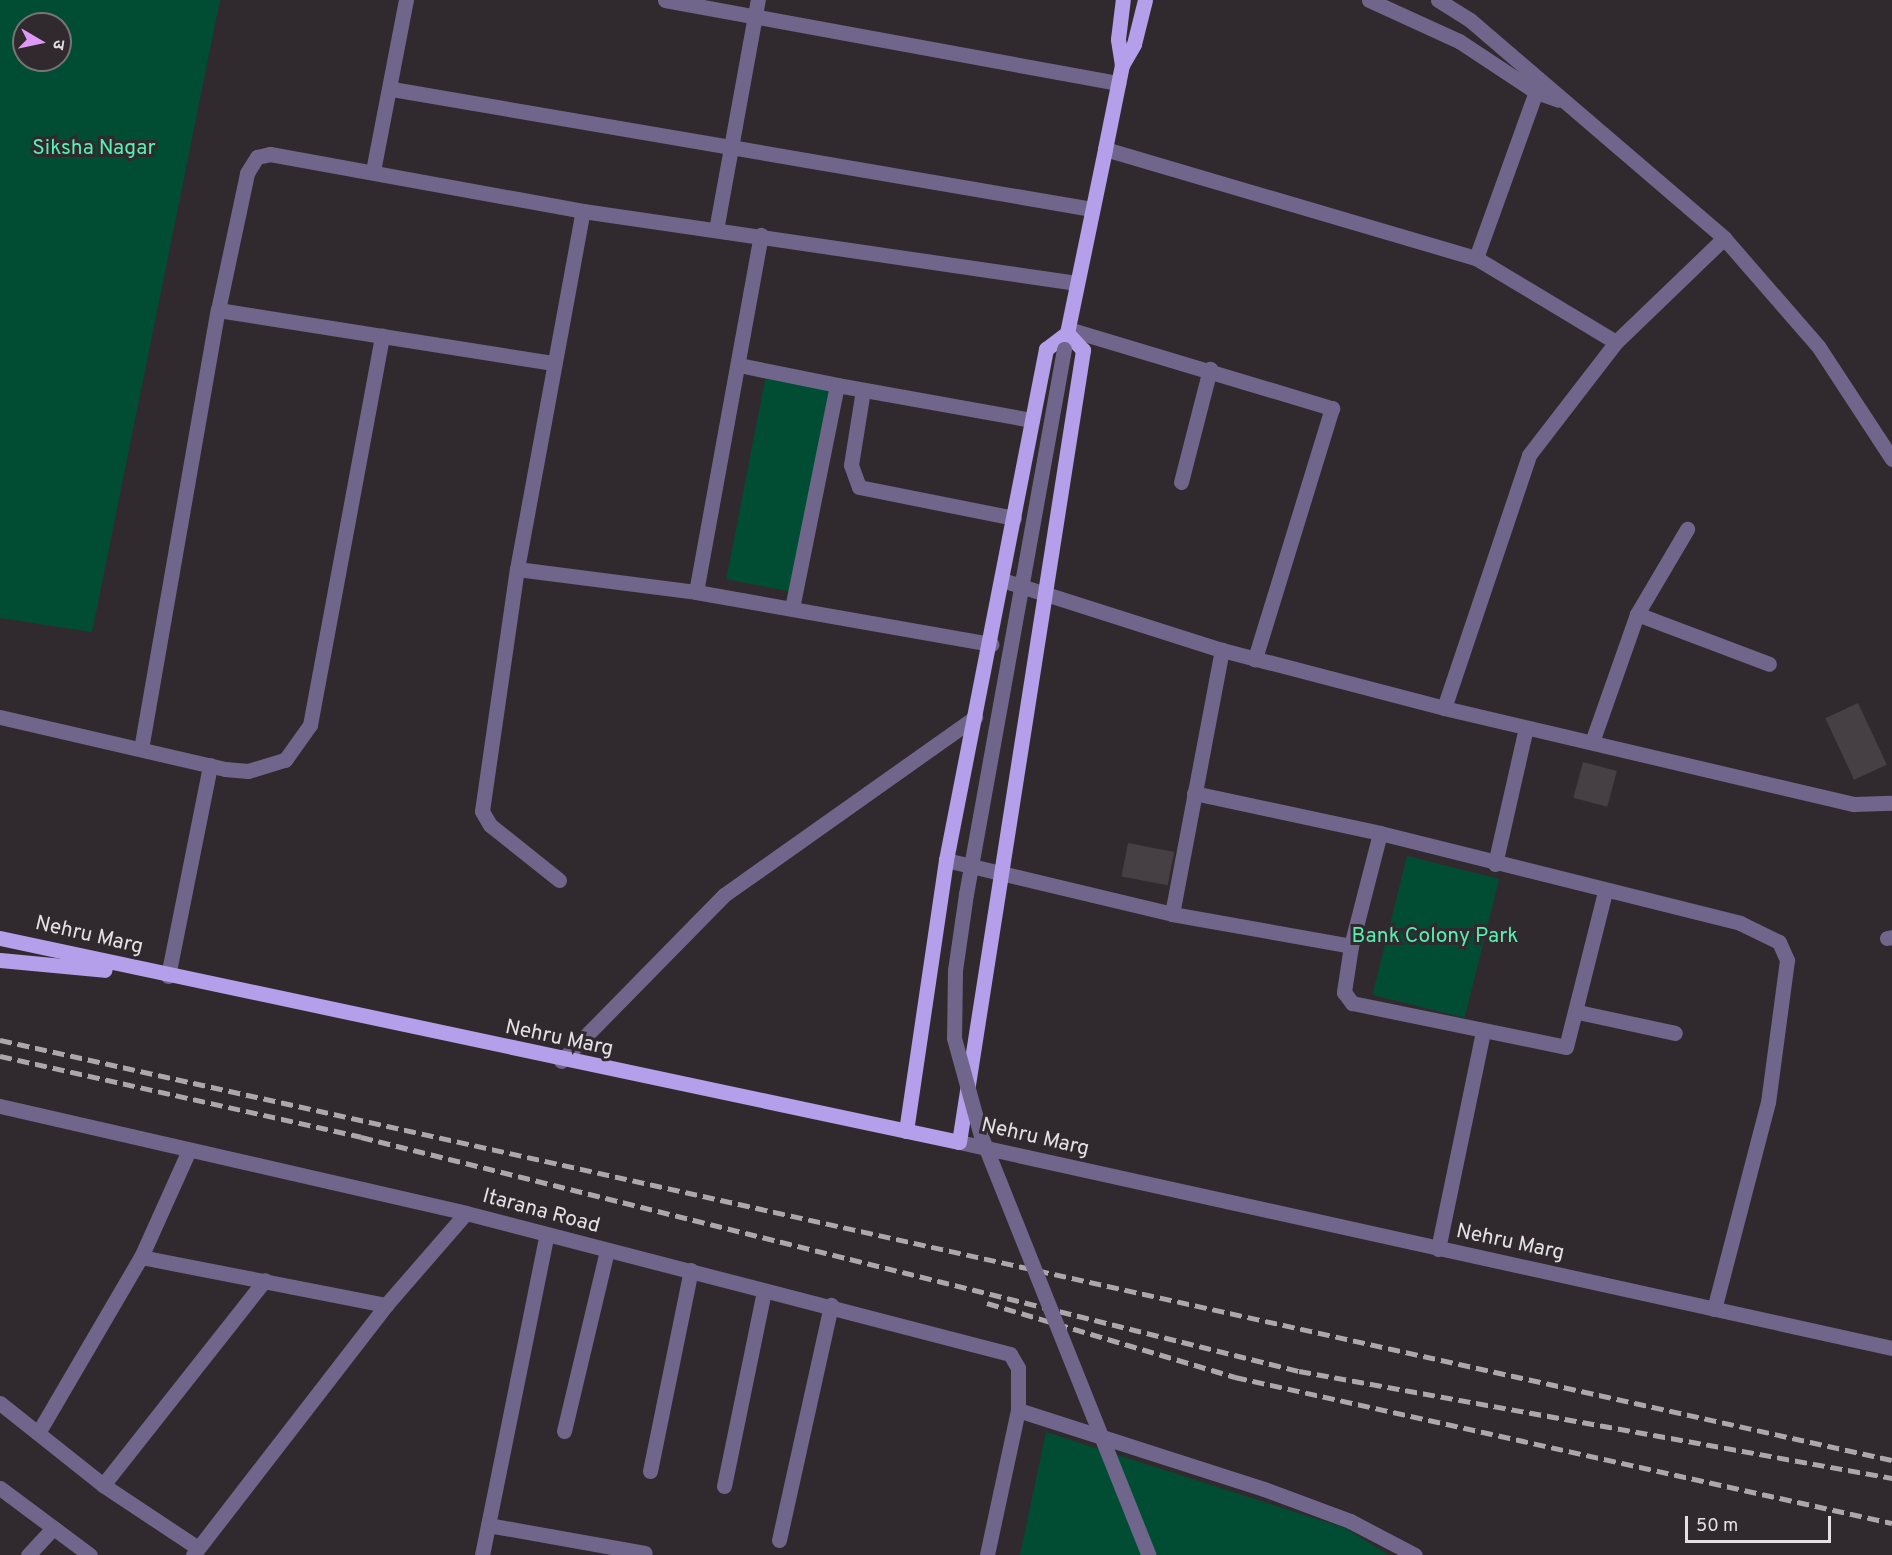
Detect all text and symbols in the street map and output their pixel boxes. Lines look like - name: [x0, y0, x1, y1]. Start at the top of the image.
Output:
- north arrow: [12, 12, 72, 72]
- text: उ: [47, 38, 68, 51]
- park label: Siksha Nagar: [32, 136, 156, 162]
- street label: Nehru Marg: [33, 911, 145, 961]
- park label: Bank Colony Park: [1352, 924, 1518, 950]
- street label: Nehru Marg: [503, 1015, 615, 1063]
- street label: Nehru Marg: [979, 1113, 1091, 1163]
- street label: Itarana Road: [480, 1184, 602, 1240]
- street label: Nehru Marg: [1454, 1219, 1566, 1267]
- scale bar: [1688, 1504, 1834, 1542]
- text: 50 m: [1696, 1515, 1738, 1538]

